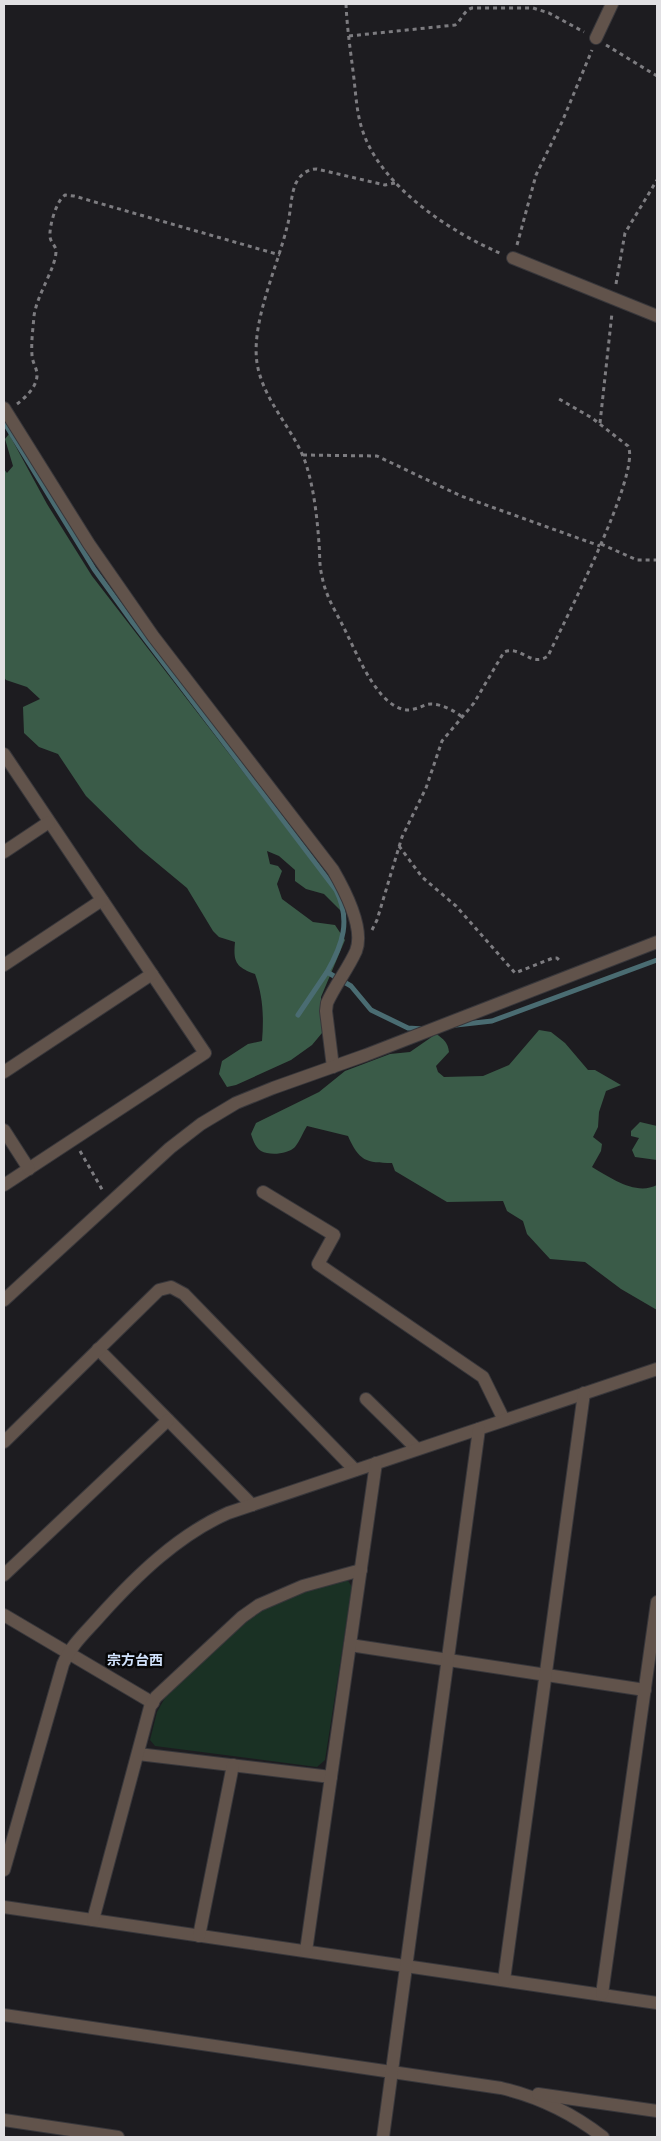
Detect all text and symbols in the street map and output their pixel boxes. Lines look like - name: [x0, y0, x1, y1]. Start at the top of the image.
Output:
- district label: 宗方台西: [107, 1652, 163, 1668]

